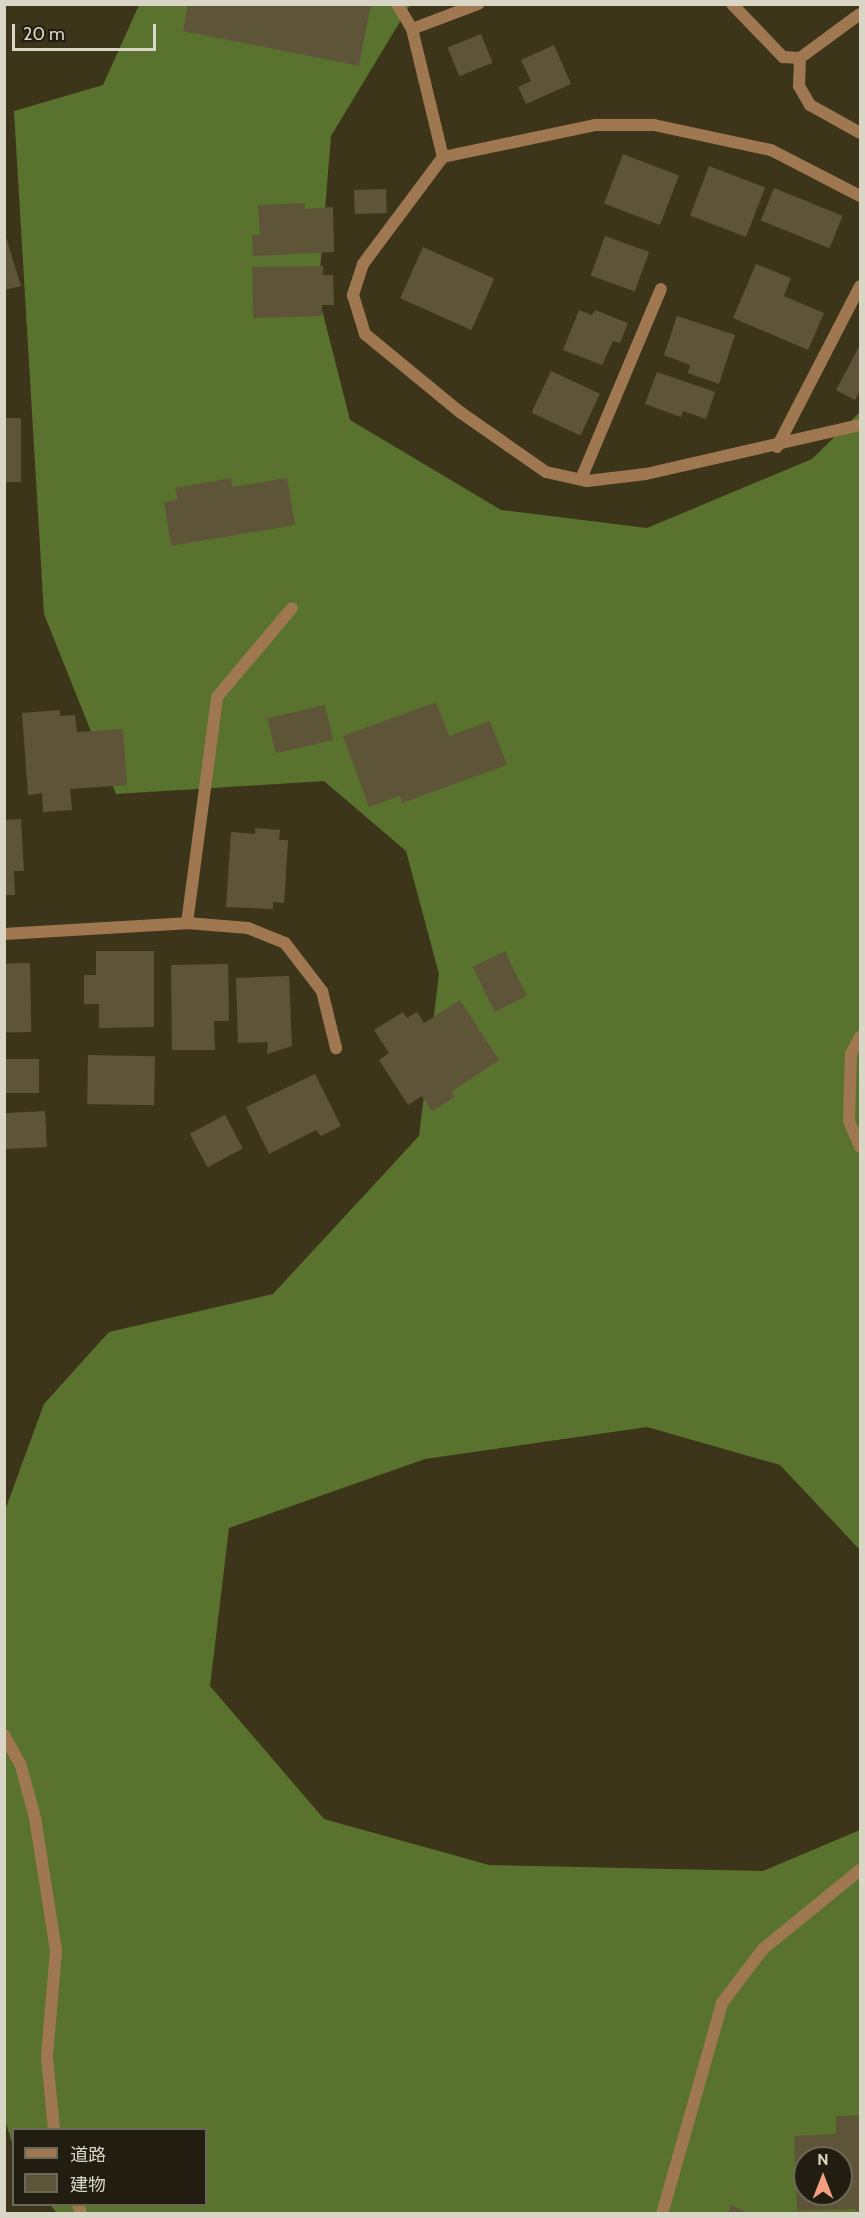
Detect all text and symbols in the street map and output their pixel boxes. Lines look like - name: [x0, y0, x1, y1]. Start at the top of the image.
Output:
- scale bar: [15, 12, 159, 50]
- text: 20 m: [23, 23, 65, 45]
- legend: [12, 2128, 207, 2206]
- text: 道路: [70, 2144, 106, 2166]
- north arrow: [793, 2146, 853, 2206]
- text: N: [817, 2150, 829, 2169]
- text: 建物: [70, 2174, 106, 2196]

